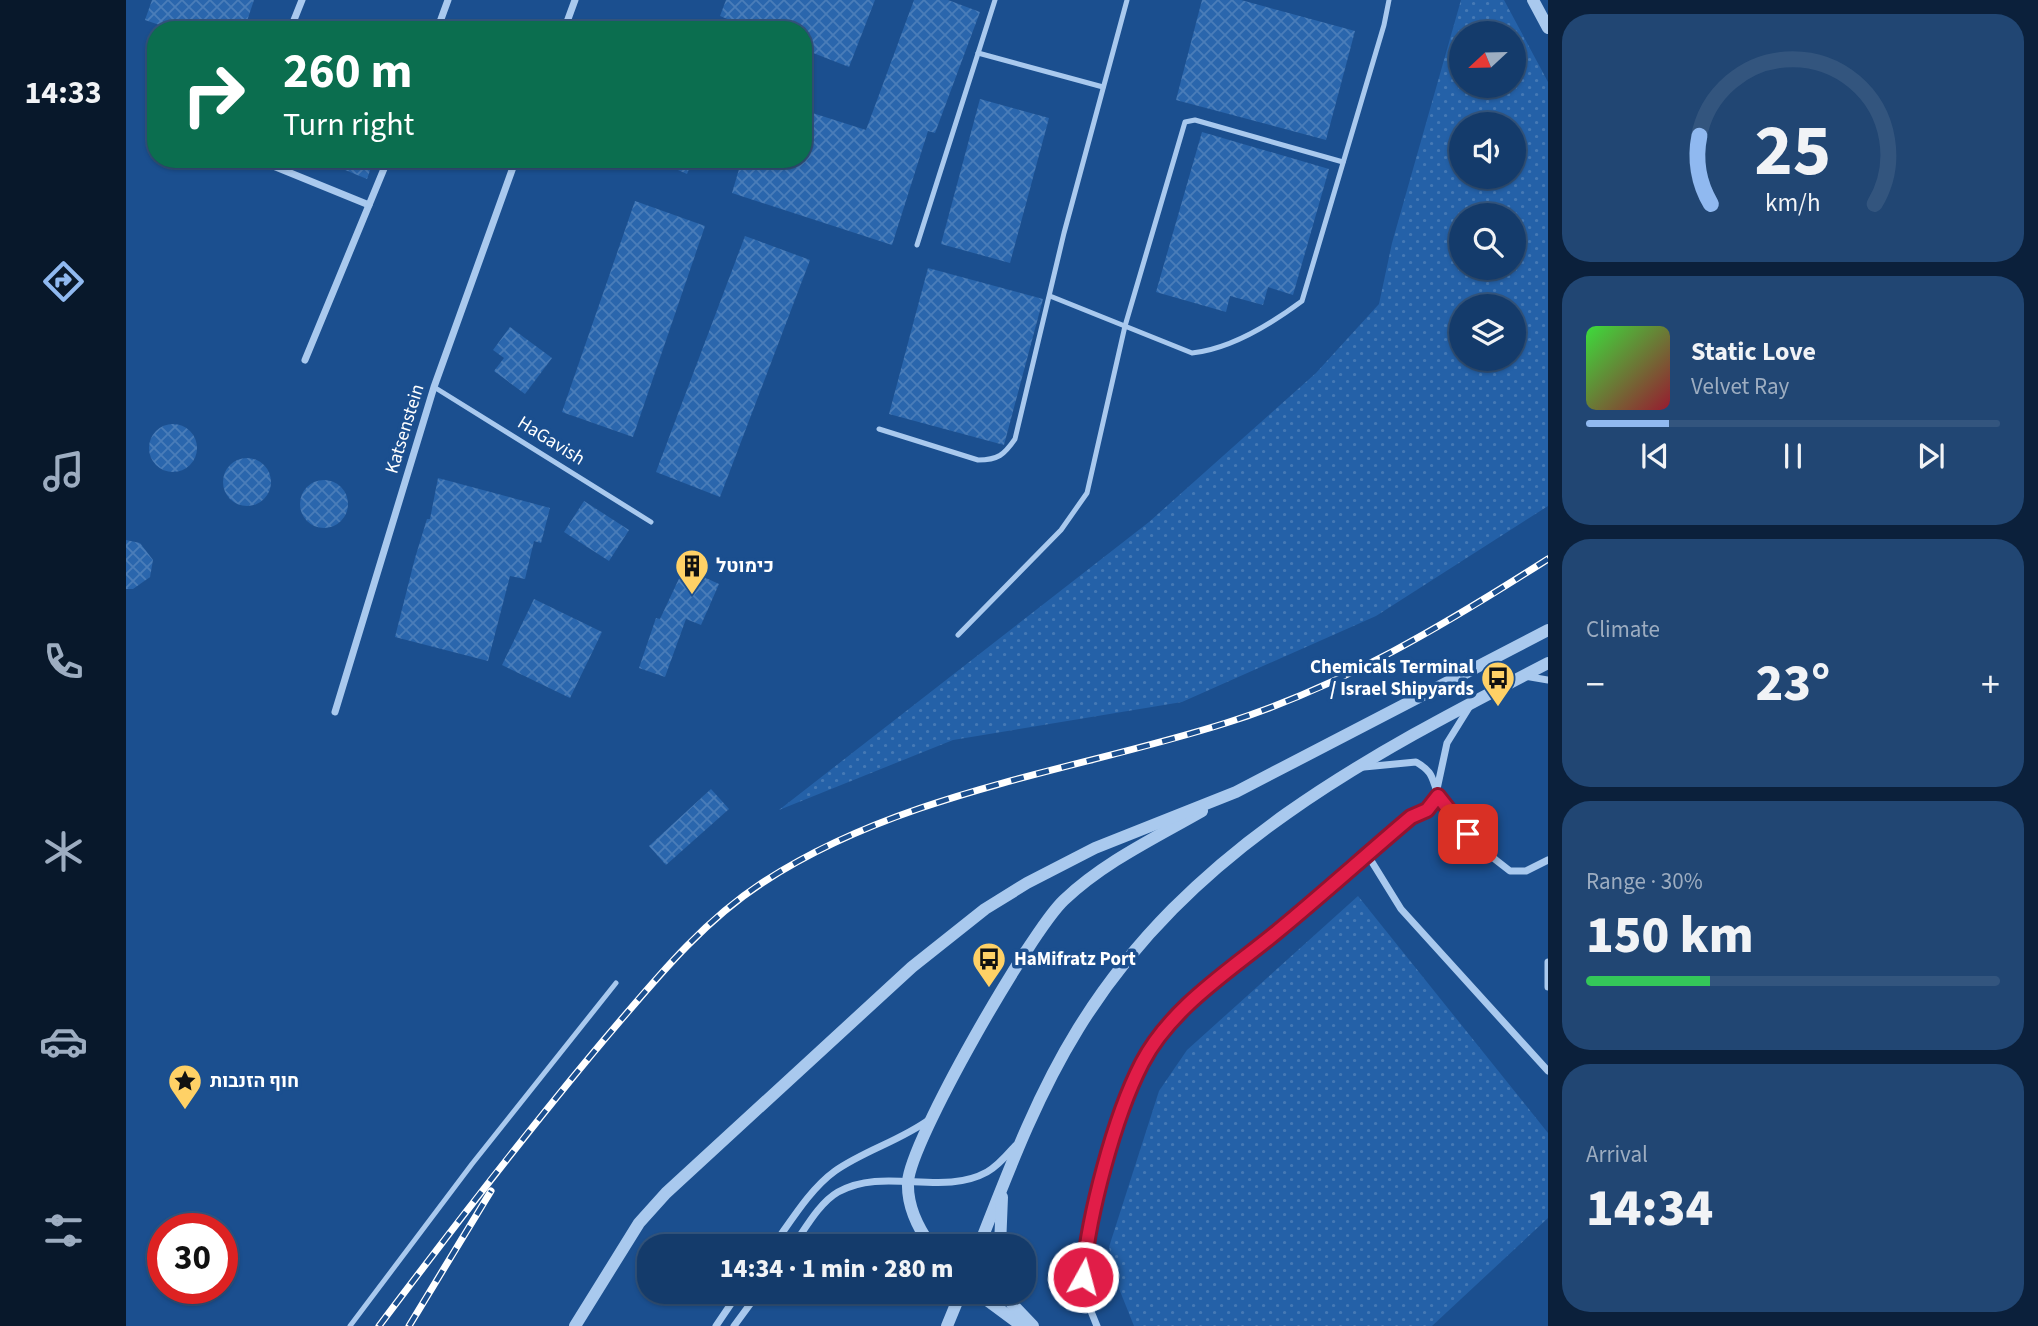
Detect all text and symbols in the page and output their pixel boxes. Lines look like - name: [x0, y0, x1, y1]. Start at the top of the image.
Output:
- north arrow: [1449, 21, 1526, 98]
- map controls: [1449, 21, 1526, 371]
- text: 260 m: [283, 37, 412, 107]
- icon: right: [168, 49, 259, 140]
- text: 14:33: [24, 70, 102, 116]
- text: 25: [1755, 100, 1831, 204]
- text: Turn right: [283, 102, 414, 148]
- button: sound: [1449, 112, 1526, 189]
- text: km/h: [1765, 185, 1821, 221]
- button: search: [1449, 203, 1526, 280]
- icon: directions: [39, 257, 88, 306]
- button: layers: [1449, 294, 1526, 371]
- text: Static Love: [1691, 333, 1816, 370]
- text: Velvet Ray: [1691, 370, 1789, 403]
- street label: Katsenstein: [379, 381, 431, 477]
- street label: HaGavish: [512, 410, 590, 472]
- icon: previous: [1636, 437, 1674, 475]
- icon: pause: [1774, 437, 1812, 475]
- icon: next: [1912, 437, 1950, 475]
- icon: music: [39, 447, 88, 496]
- building icon: כימוטל: [673, 547, 711, 596]
- place label: כימוטל: [716, 553, 774, 580]
- text: Climate: [1586, 613, 1660, 646]
- icon: phone: [39, 637, 88, 686]
- text: 23°: [1756, 647, 1830, 721]
- place label: Chemicals Terminal / Israel Shipyards: [1310, 654, 1475, 703]
- text: −: [1586, 658, 1605, 712]
- text: +: [1981, 658, 2000, 712]
- bus stop icon: Chemicals Terminal / Israel Shipyards: [1479, 659, 1517, 708]
- pin: [1438, 804, 1498, 864]
- icon: arrive: [1449, 815, 1487, 853]
- icon: climate: [39, 827, 88, 876]
- text: Range · 30%: [1586, 865, 1703, 898]
- text: 150 km: [1586, 899, 1754, 973]
- bus stop icon: HaMifratz Port: [970, 940, 1008, 989]
- place label: HaMifratz Port: [1014, 946, 1136, 973]
- icon: car: [39, 1017, 88, 1066]
- place icon: חוף הזנבות: [166, 1062, 204, 1111]
- place label: חוף הזנבות: [210, 1068, 299, 1095]
- text: Arrival: [1586, 1138, 1648, 1171]
- text: 14:34: [1586, 1172, 1713, 1246]
- icon: filters: [39, 1206, 88, 1255]
- speed limit sign: 30: [147, 1213, 238, 1304]
- position arrow: [1046, 1240, 1120, 1314]
- text: 14:34 · 1 min · 280 m: [720, 1250, 953, 1287]

